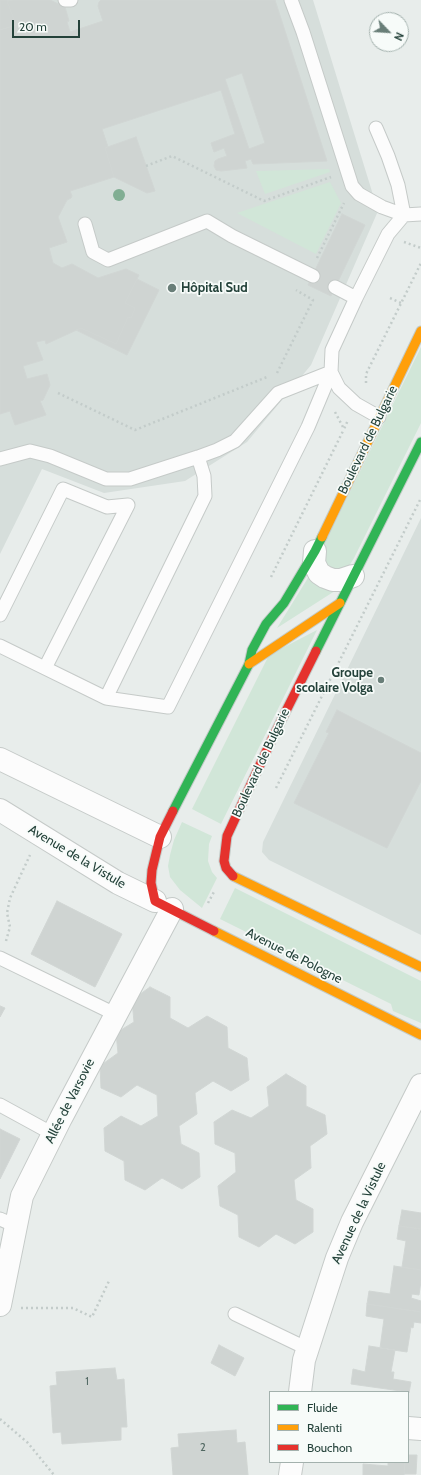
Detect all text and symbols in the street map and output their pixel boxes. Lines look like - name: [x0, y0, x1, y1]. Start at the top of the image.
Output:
- scale bar: [14, 12, 82, 38]
- north arrow: [369, 12, 409, 52]
- text: 20 m: [19, 19, 47, 34]
- text: N: [391, 30, 407, 43]
- place label: Hôpital Sud: [181, 280, 248, 296]
- marker: Hôpital Sud: [166, 282, 178, 294]
- street label: Boulevard de Bulgarie: [335, 383, 401, 497]
- place label: Groupe scolaire Volga: [296, 665, 373, 696]
- marker: Groupe scolaire Volga: [376, 675, 386, 685]
- street label: Boulevard de Bulgarie: [229, 706, 293, 820]
- street label: Avenue de la Vistule: [26, 822, 128, 892]
- street label: Avenue de Pologne: [243, 925, 345, 987]
- street label: Allée de Varsovie: [42, 1056, 98, 1146]
- street label: Avenue de la Vistule: [329, 1160, 389, 1266]
- house number: 1: [85, 1375, 89, 1389]
- legend: [269, 1391, 409, 1463]
- text: Fluide: [307, 1400, 338, 1415]
- text: Ralenti: [307, 1420, 342, 1435]
- text: Bouchon: [307, 1440, 352, 1455]
- house number: 2: [200, 1441, 206, 1455]

